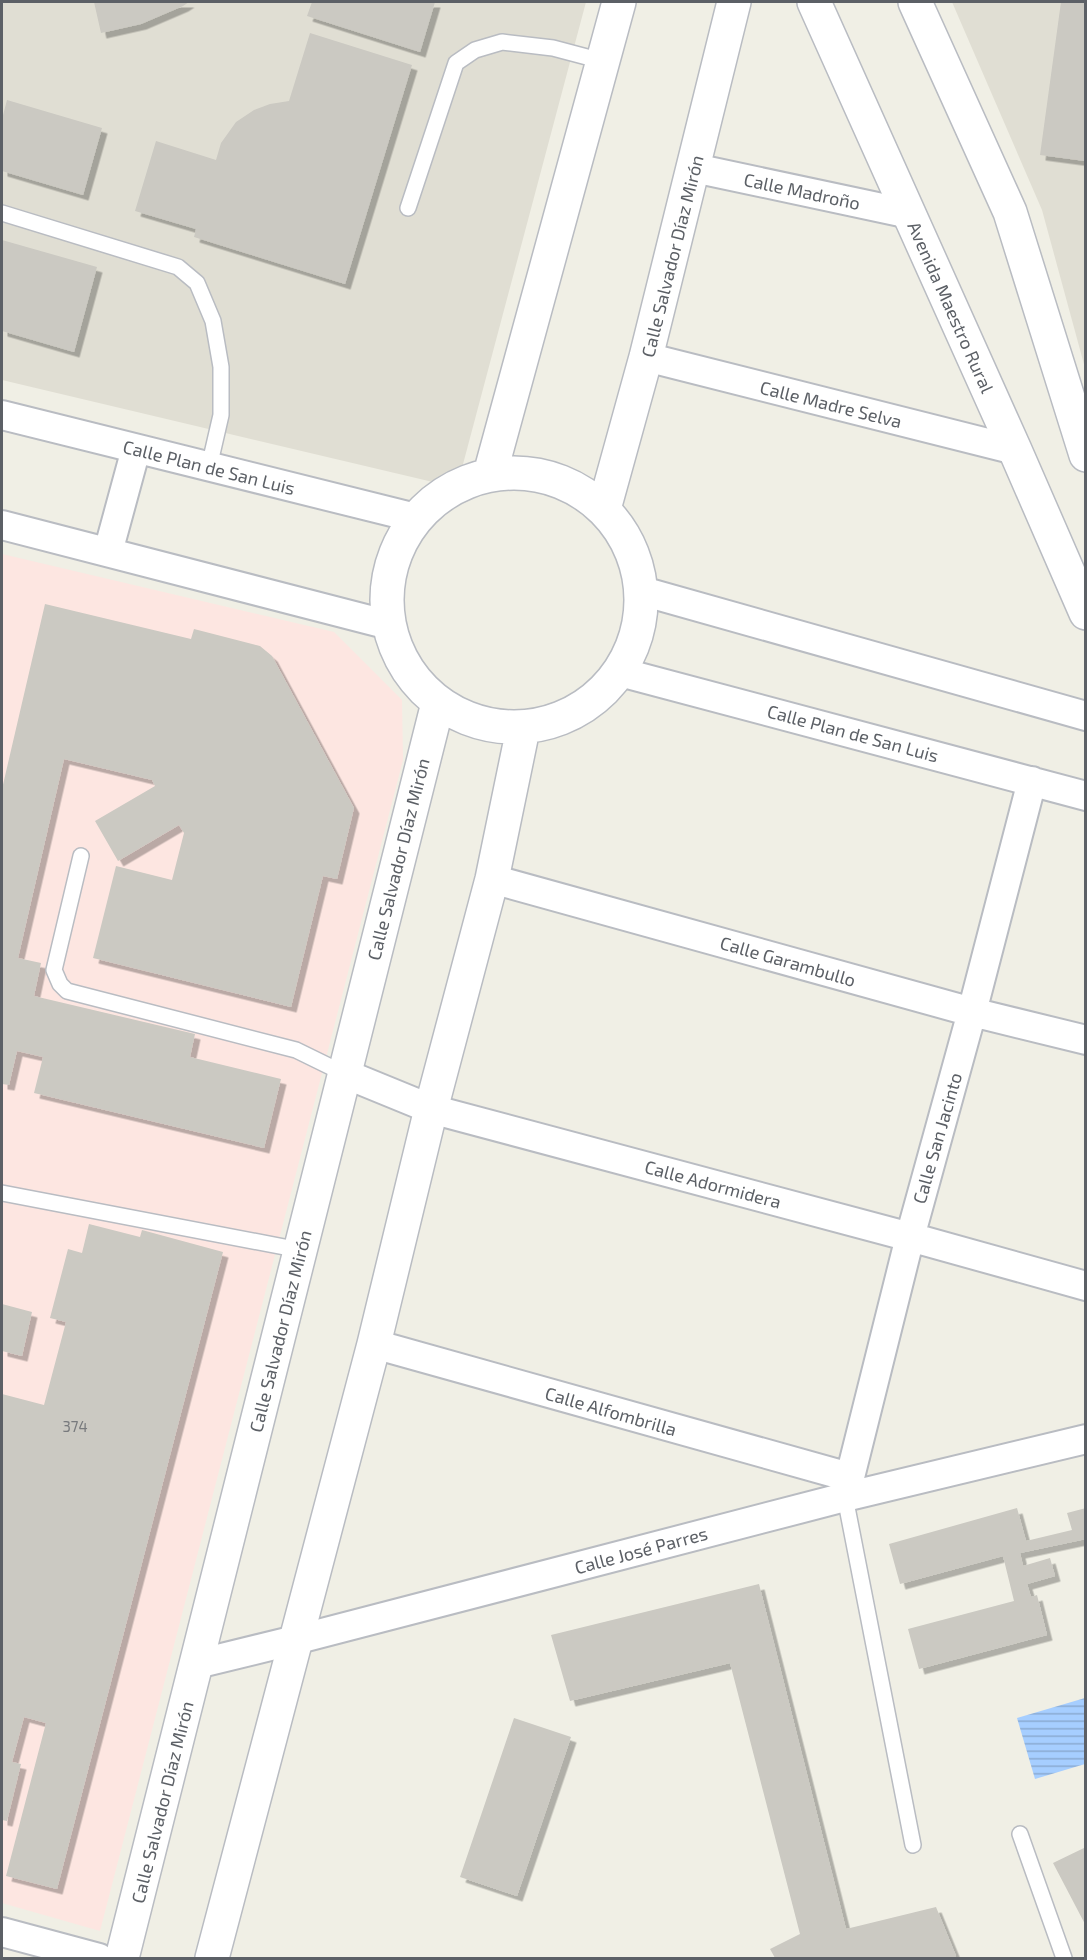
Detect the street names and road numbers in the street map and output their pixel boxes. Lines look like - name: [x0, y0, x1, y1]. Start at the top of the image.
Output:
- street label: Calle Salvador Díaz Mirón: [636, 153, 708, 359]
- street label: Calle Madroño: [742, 168, 862, 214]
- street label: Avenida Maestro Rural: [903, 218, 999, 397]
- street label: Calle Madre Selva: [758, 376, 904, 432]
- street label: Calle Plan de San Luis: [121, 435, 297, 499]
- street label: Calle Plan de San Luis: [765, 700, 941, 766]
- street label: Calle Salvador Díaz Mirón: [362, 756, 434, 962]
- street label: Calle Garambullo: [718, 931, 858, 991]
- street label: Calle San Jacinto: [908, 1070, 966, 1206]
- street label: Calle Adormidera: [642, 1155, 784, 1213]
- street label: Calle Salvador Díaz Mirón: [244, 1228, 316, 1434]
- street label: Calle Alfombrilla: [543, 1382, 679, 1440]
- street label: Calle José Parres: [572, 1522, 710, 1578]
- street label: Calle Salvador Díaz Mirón: [126, 1699, 198, 1905]

